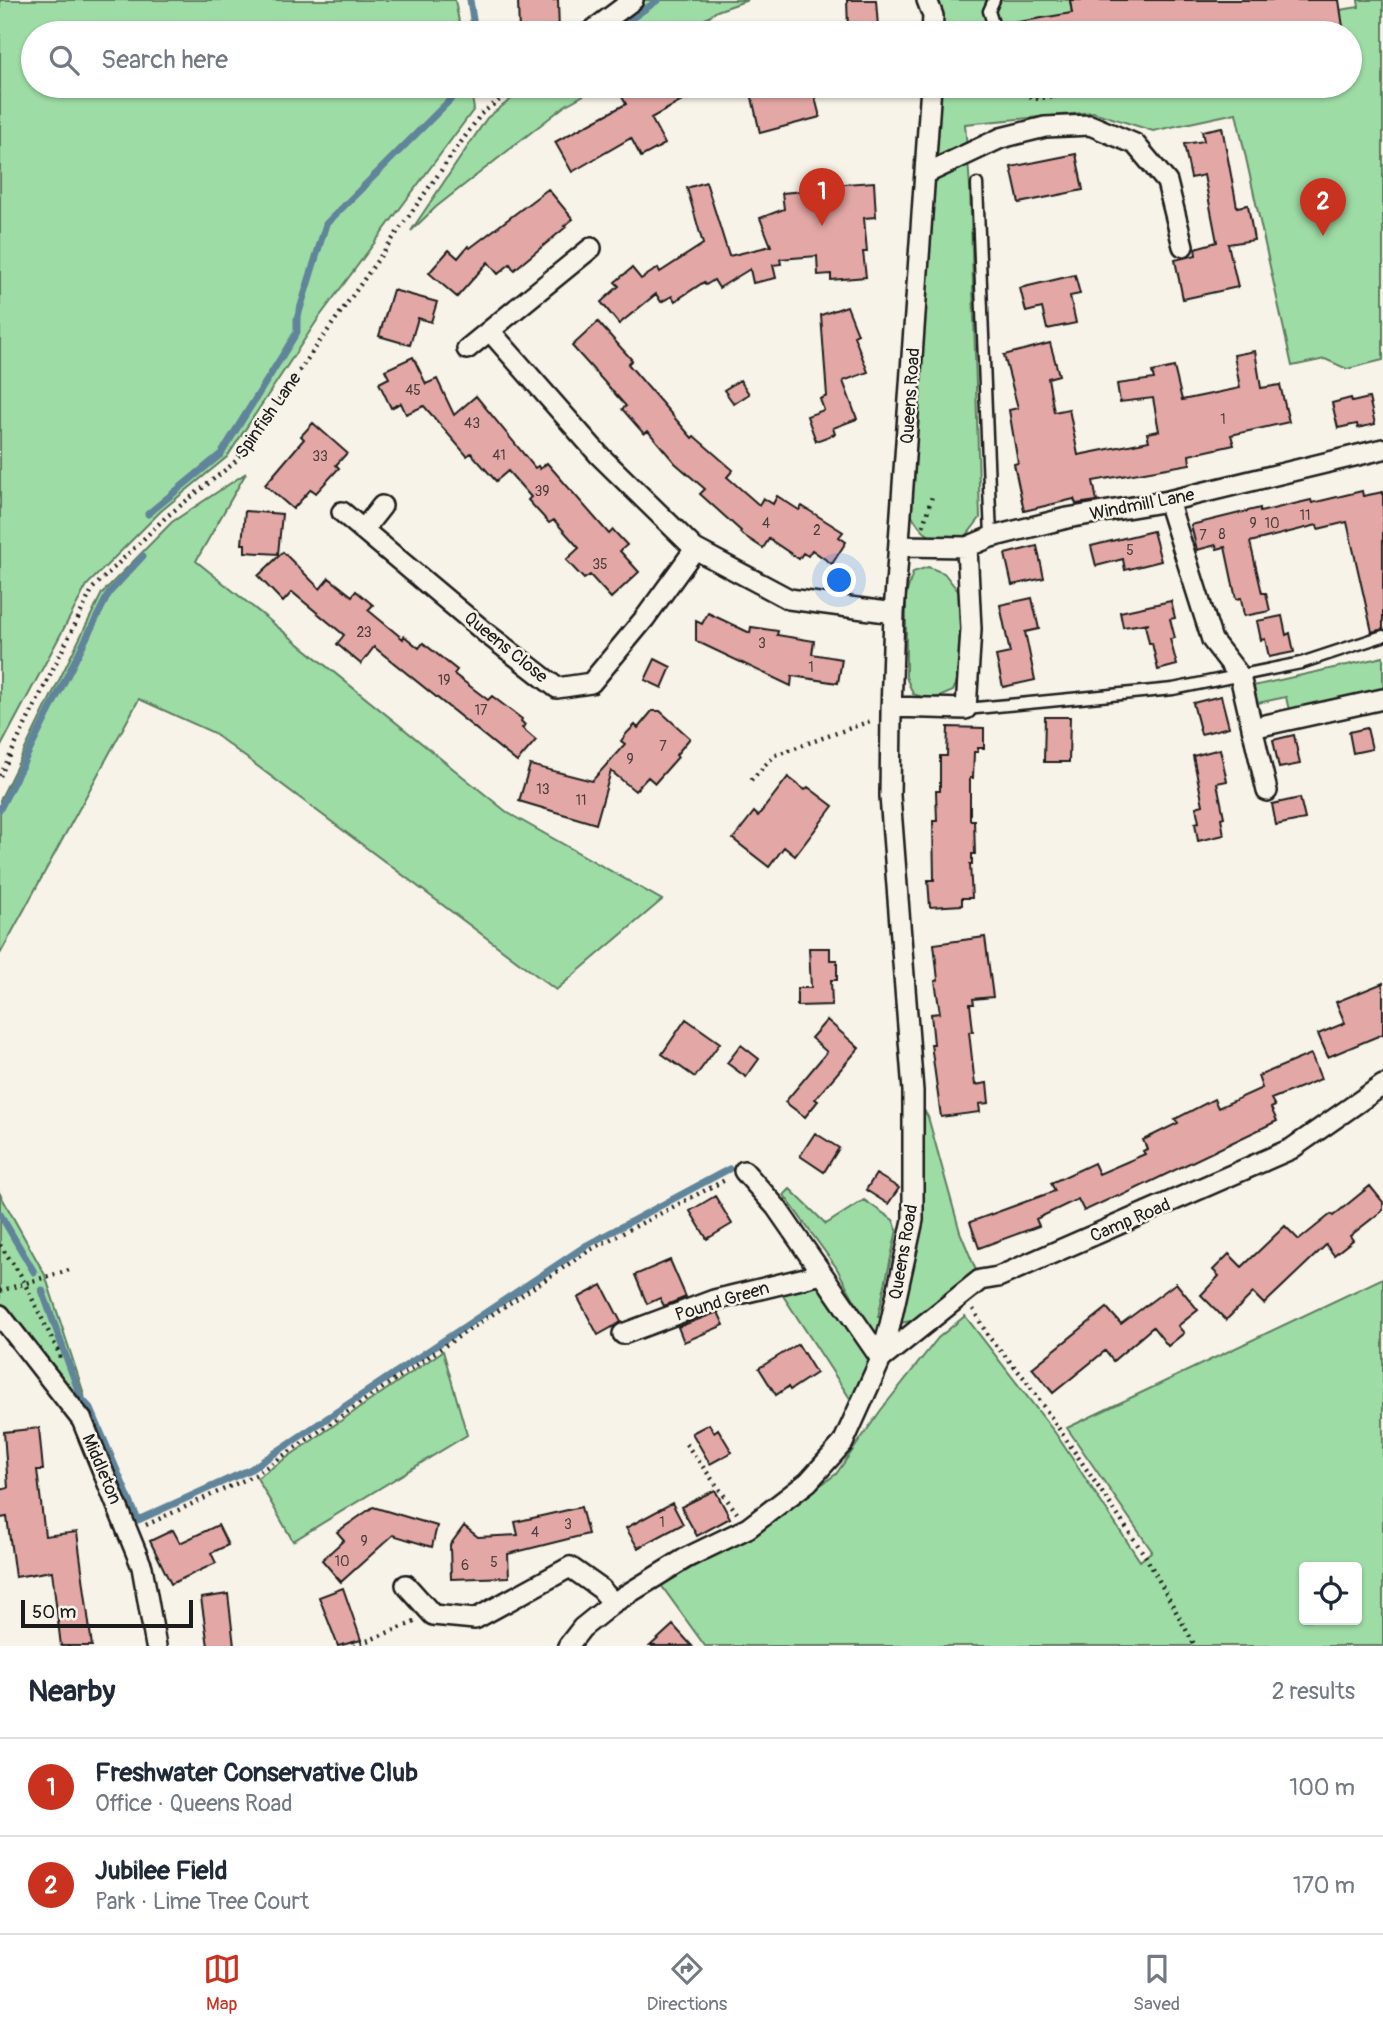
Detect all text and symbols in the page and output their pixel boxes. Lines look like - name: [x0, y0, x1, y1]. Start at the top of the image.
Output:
- search box: [21, 21, 1362, 98]
- icon: search: [45, 41, 83, 79]
- text: Search here: [101, 44, 228, 76]
- pin: 1: [799, 168, 845, 226]
- pin: 2: [1300, 178, 1346, 236]
- street label: Queens Road: [896, 347, 925, 445]
- street label: Spinfish Lane: [230, 368, 307, 463]
- house number: 45: [405, 382, 421, 399]
- house number: 1: [1220, 411, 1226, 428]
- house number: 43: [464, 415, 480, 432]
- house number: 41: [492, 447, 506, 464]
- house number: 33: [312, 448, 328, 465]
- house number: 39: [534, 483, 550, 500]
- street label: Windmill Lane: [1088, 483, 1196, 526]
- house number: 11: [1300, 507, 1310, 524]
- house number: 4: [762, 515, 770, 532]
- house number: 9: [1249, 515, 1257, 532]
- house number: 10: [1264, 515, 1280, 532]
- house number: 2: [813, 522, 821, 539]
- house number: 8: [1218, 526, 1226, 543]
- house number: 7: [1199, 527, 1207, 544]
- house number: 5: [1126, 542, 1134, 559]
- house number: 35: [592, 556, 608, 573]
- your location: [822, 563, 856, 597]
- street label: Queens Close: [459, 607, 552, 688]
- house number: 23: [356, 624, 372, 641]
- house number: 3: [758, 635, 766, 652]
- house number: 1: [808, 659, 814, 676]
- house number: 19: [438, 672, 450, 689]
- house number: 17: [475, 702, 488, 719]
- house number: 7: [659, 738, 667, 755]
- house number: 9: [626, 751, 634, 768]
- house number: 13: [536, 781, 550, 798]
- house number: 11: [576, 792, 586, 809]
- street label: Camp Road: [1087, 1193, 1174, 1248]
- street label: Queens Road: [884, 1203, 923, 1302]
- street label: Pound Green: [672, 1276, 772, 1327]
- street label: Middleton: [77, 1431, 127, 1508]
- house number: 1: [659, 1514, 665, 1531]
- house number: 3: [564, 1516, 572, 1533]
- house number: 4: [531, 1524, 539, 1541]
- house number: 9: [360, 1533, 368, 1550]
- house number: 10: [334, 1553, 350, 1570]
- house number: 5: [490, 1554, 498, 1571]
- house number: 6: [461, 1557, 469, 1574]
- map controls: [1299, 1562, 1362, 1625]
- button: locate: [1299, 1562, 1362, 1625]
- scale bar: [21, 1597, 192, 1629]
- text: 50 m: [32, 1600, 76, 1624]
- text: Nearby: [28, 1673, 115, 1710]
- text: 2 results: [1272, 1677, 1355, 1706]
- text: Freshwater Conservative Club: [95, 1757, 418, 1789]
- text: 1: [47, 1773, 56, 1802]
- text: 100 m: [1289, 1773, 1355, 1802]
- text: Office · Queens Road: [95, 1789, 292, 1818]
- text: Jubilee Field: [95, 1855, 227, 1887]
- text: 2: [45, 1871, 57, 1900]
- text: 170 m: [1293, 1871, 1355, 1900]
- text: Park · Lime Tree Court: [95, 1887, 309, 1916]
- tab: Map: [203, 1950, 241, 2016]
- tab: Directions: [647, 1950, 727, 2016]
- tab: Saved: [1133, 1950, 1180, 2016]

